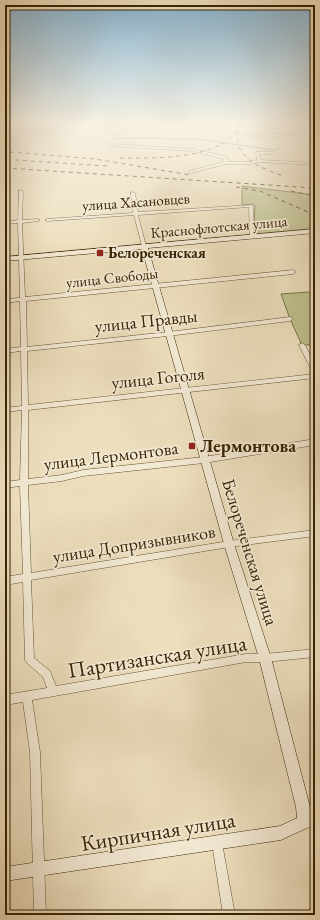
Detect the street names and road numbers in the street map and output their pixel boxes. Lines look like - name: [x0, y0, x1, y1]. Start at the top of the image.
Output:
- street label: улица Хасановцев: [81, 188, 191, 215]
- street label: Краснофлотская улица: [150, 211, 288, 242]
- street label: улица Свободы: [65, 263, 159, 292]
- street label: улица Правды: [93, 304, 198, 337]
- street label: улица Гоголя: [110, 361, 206, 394]
- street label: улица Лермонтова: [42, 436, 180, 475]
- street label: Белореченская улица: [217, 476, 284, 629]
- street label: улица Допризывников: [51, 519, 217, 568]
- street label: Партизанская улица: [65, 628, 249, 685]
- street label: Кирпичная улица: [79, 805, 238, 858]

